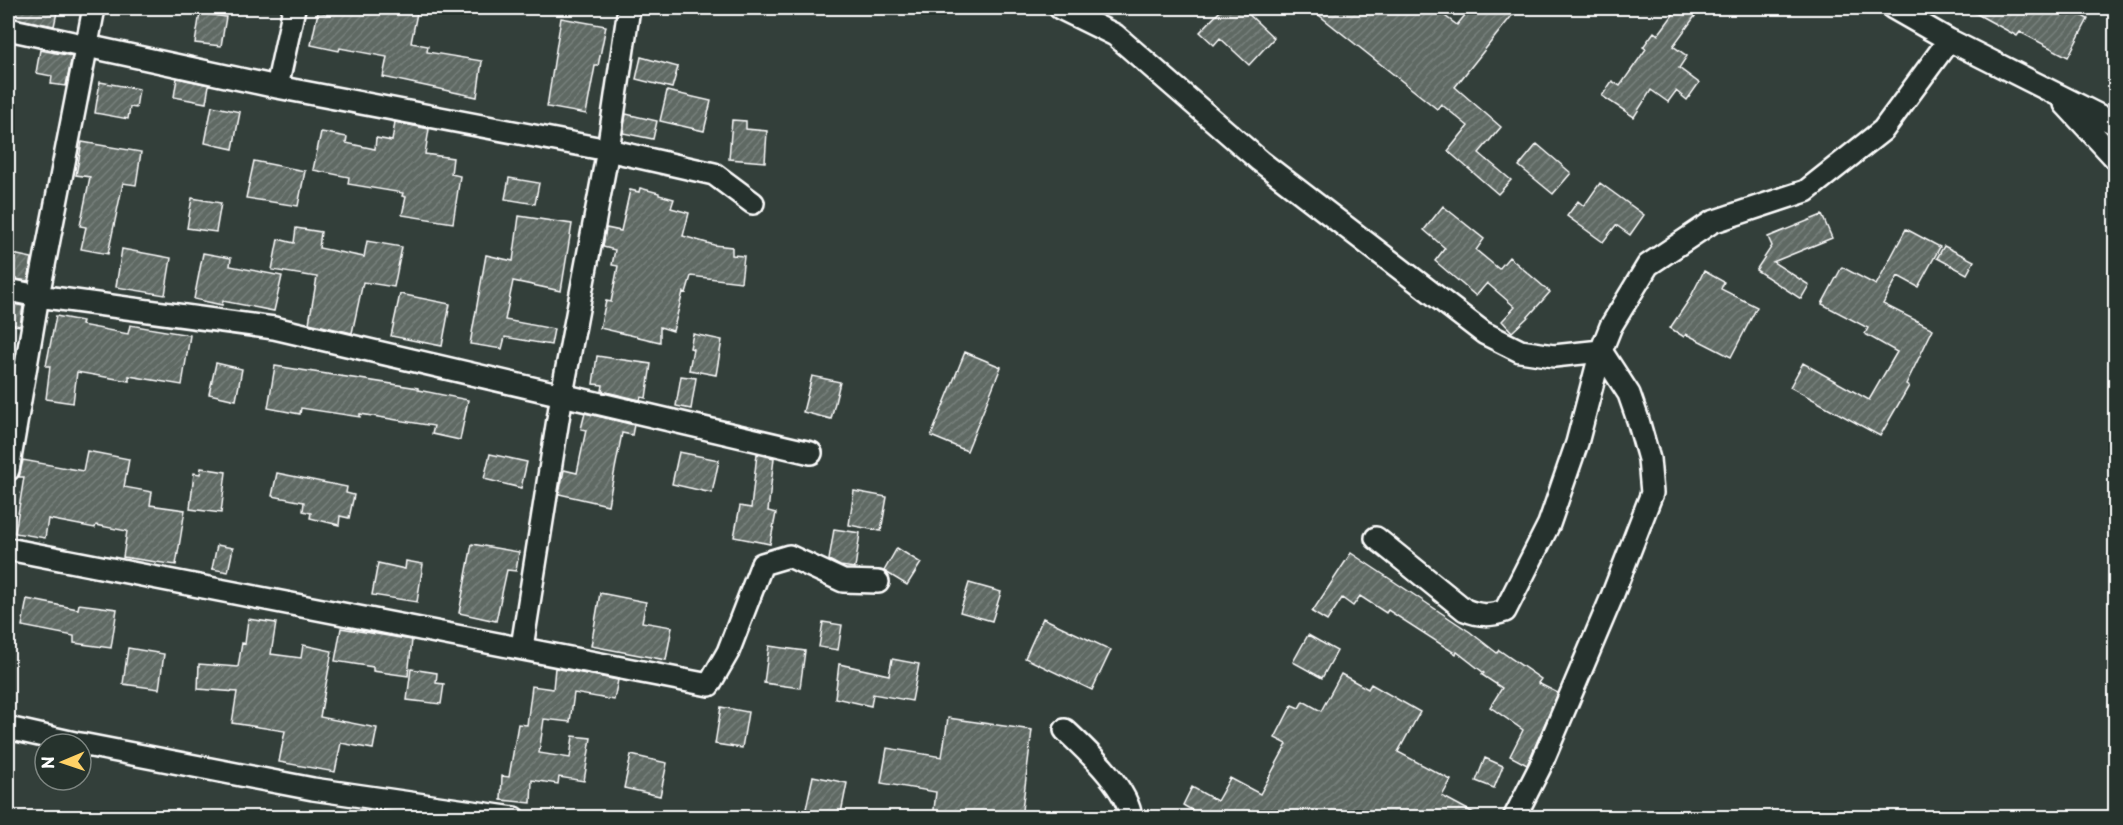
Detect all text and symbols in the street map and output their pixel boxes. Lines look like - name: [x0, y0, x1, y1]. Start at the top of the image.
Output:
- north arrow: [33, 732, 93, 792]
- text: N: [35, 756, 59, 769]

